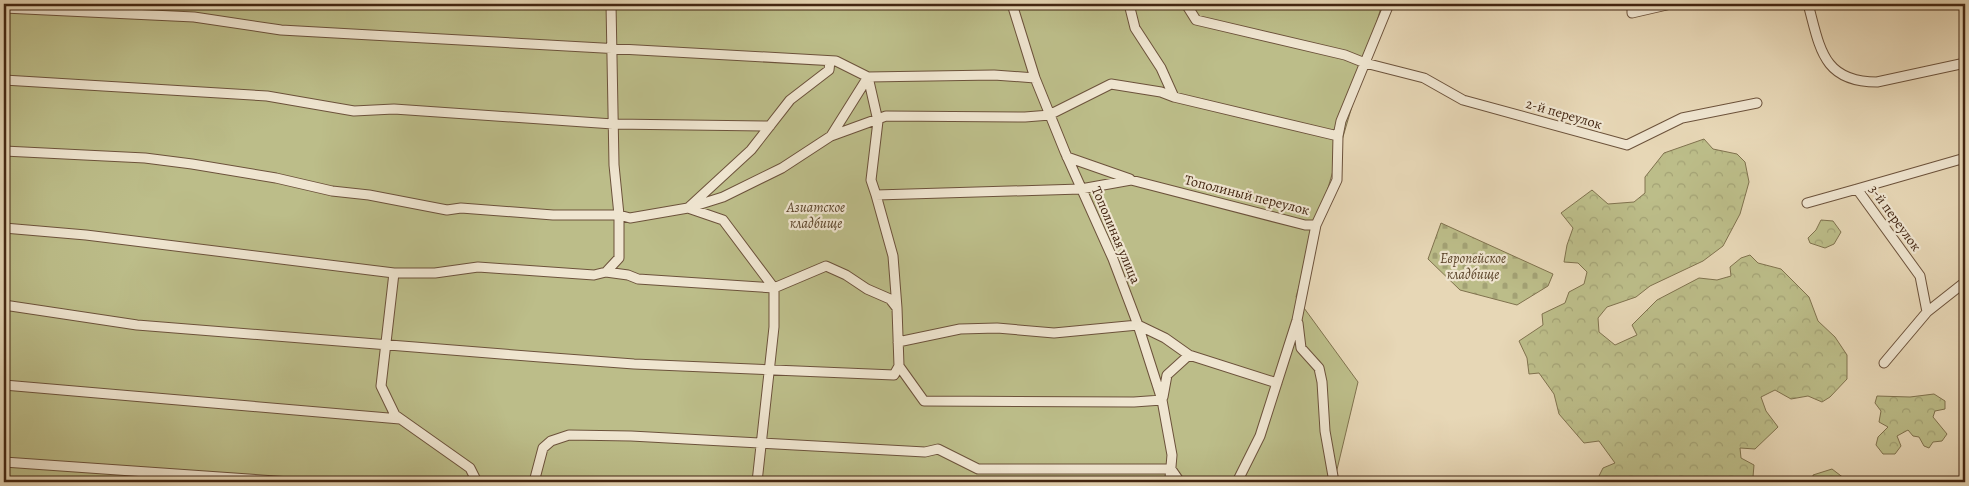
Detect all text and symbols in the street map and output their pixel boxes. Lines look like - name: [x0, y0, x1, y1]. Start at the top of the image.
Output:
- street label: 2-й переулок: [1524, 94, 1604, 134]
- street label: Тополиный переулок: [1182, 170, 1312, 220]
- street label: 3-й переулок: [1864, 181, 1926, 255]
- street label: Тополиная улица: [1087, 183, 1145, 287]
- park label: Азиатское кладбище: [786, 198, 845, 233]
- park label: Европейское кладбище: [1440, 249, 1506, 284]

